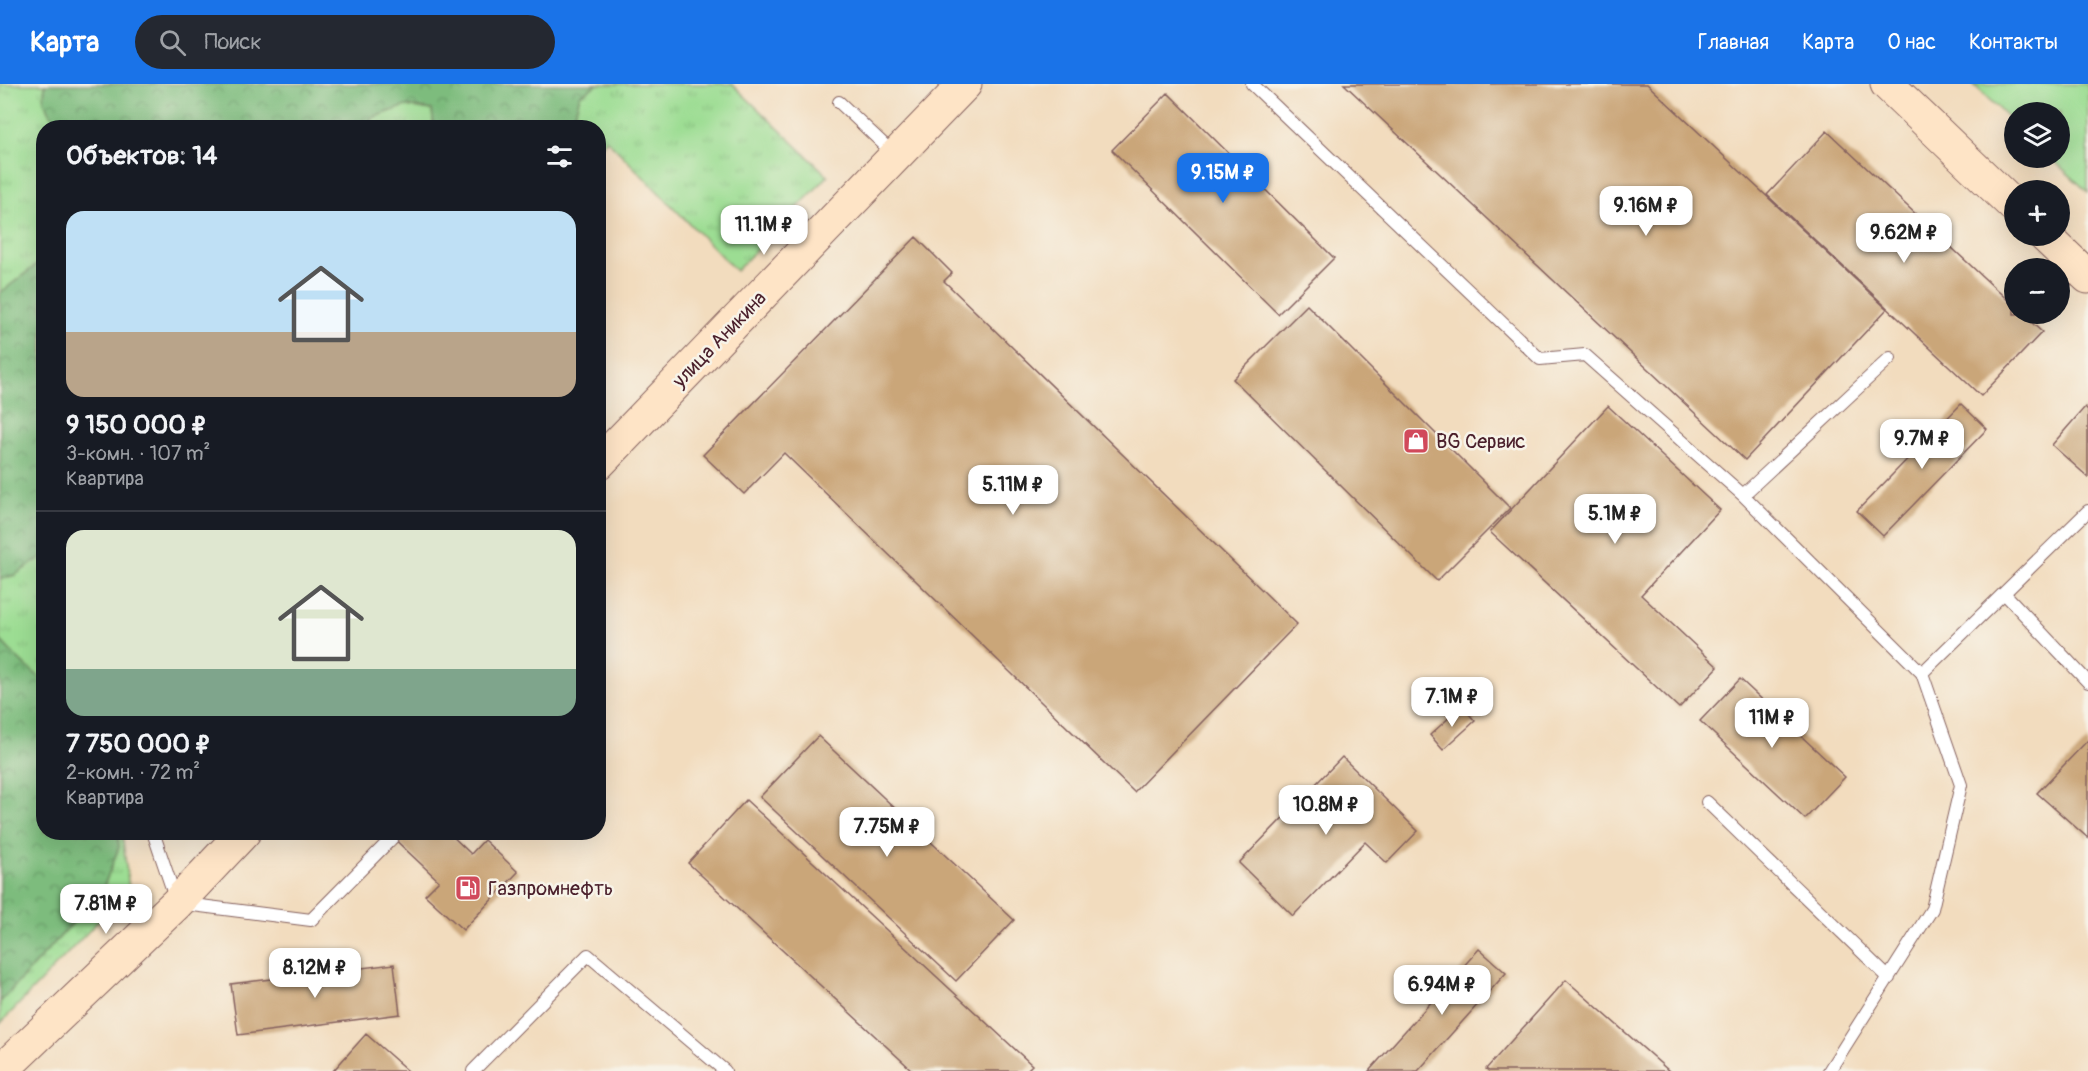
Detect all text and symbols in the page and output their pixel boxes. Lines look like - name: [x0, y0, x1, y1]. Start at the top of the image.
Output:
- search box: [135, 15, 555, 69]
- text: Карта: [30, 25, 99, 60]
- icon: search: [156, 26, 189, 59]
- text: Поиск: [204, 28, 262, 56]
- text: Главная: [1698, 29, 1769, 56]
- text: Карта: [1802, 29, 1854, 56]
- text: О нас: [1887, 29, 1936, 56]
- text: Контакты: [1969, 29, 2058, 56]
- map controls: [2004, 102, 2070, 324]
- button: layers: [2004, 102, 2070, 168]
- text: Объектов: 14: [66, 140, 217, 172]
- icon: filters: [543, 140, 576, 173]
- pin: 9.15M ₽: [1168, 153, 1278, 204]
- text: 9.15M ₽: [1191, 160, 1255, 185]
- button: +: [2004, 180, 2070, 246]
- pin: 9.16M ₽: [1591, 186, 1701, 237]
- text: 9.16M ₽: [1614, 193, 1678, 218]
- pin: 11.1M ₽: [709, 205, 819, 256]
- text: 11.1M ₽: [735, 212, 793, 237]
- pin: 9.62M ₽: [1849, 213, 1959, 264]
- text: 9.62M ₽: [1870, 220, 1938, 245]
- icon: home: [267, 250, 375, 358]
- button: −: [2004, 258, 2070, 324]
- street label: улица Аникина: [666, 286, 772, 394]
- text: 9 150 000 ₽: [66, 409, 207, 441]
- pin: 9.7M ₽: [1873, 419, 1971, 470]
- shop icon: BG Сервис: [1401, 426, 1431, 456]
- text: 9.7M ₽: [1894, 426, 1950, 451]
- place label: BG Сервис: [1436, 429, 1525, 454]
- text: 3-комн. · 107 m²: [66, 441, 210, 466]
- pin: 5.11M ₽: [958, 465, 1068, 516]
- text: Квартира: [66, 466, 144, 491]
- text: 5.11M ₽: [982, 472, 1044, 497]
- pin: 5.1M ₽: [1566, 494, 1664, 545]
- text: 5.1M ₽: [1588, 501, 1642, 526]
- icon: home: [267, 569, 375, 677]
- pin: 7.1M ₽: [1403, 677, 1501, 728]
- text: 7.1M ₽: [1425, 684, 1479, 709]
- pin: 11M ₽: [1730, 698, 1814, 749]
- text: 11M ₽: [1749, 705, 1795, 730]
- text: 7 750 000 ₽: [66, 728, 211, 760]
- text: 2-комн. · 72 m²: [66, 760, 200, 785]
- text: Квартира: [66, 785, 144, 810]
- pin: 10.8M ₽: [1271, 785, 1381, 836]
- text: 10.8M ₽: [1293, 792, 1359, 817]
- pin: 7.75M ₽: [832, 807, 942, 858]
- text: 7.75M ₽: [853, 814, 921, 839]
- fuel station icon: Газпромнефть: [453, 873, 483, 903]
- place label: Газпромнефть: [488, 876, 613, 901]
- pin: 7.81M ₽: [51, 884, 161, 935]
- text: 7.81M ₽: [74, 891, 138, 916]
- pin: 8.12M ₽: [260, 948, 370, 999]
- text: 8.12M ₽: [283, 955, 347, 980]
- pin: 6.94M ₽: [1387, 965, 1497, 1016]
- text: 6.94M ₽: [1408, 972, 1476, 997]

